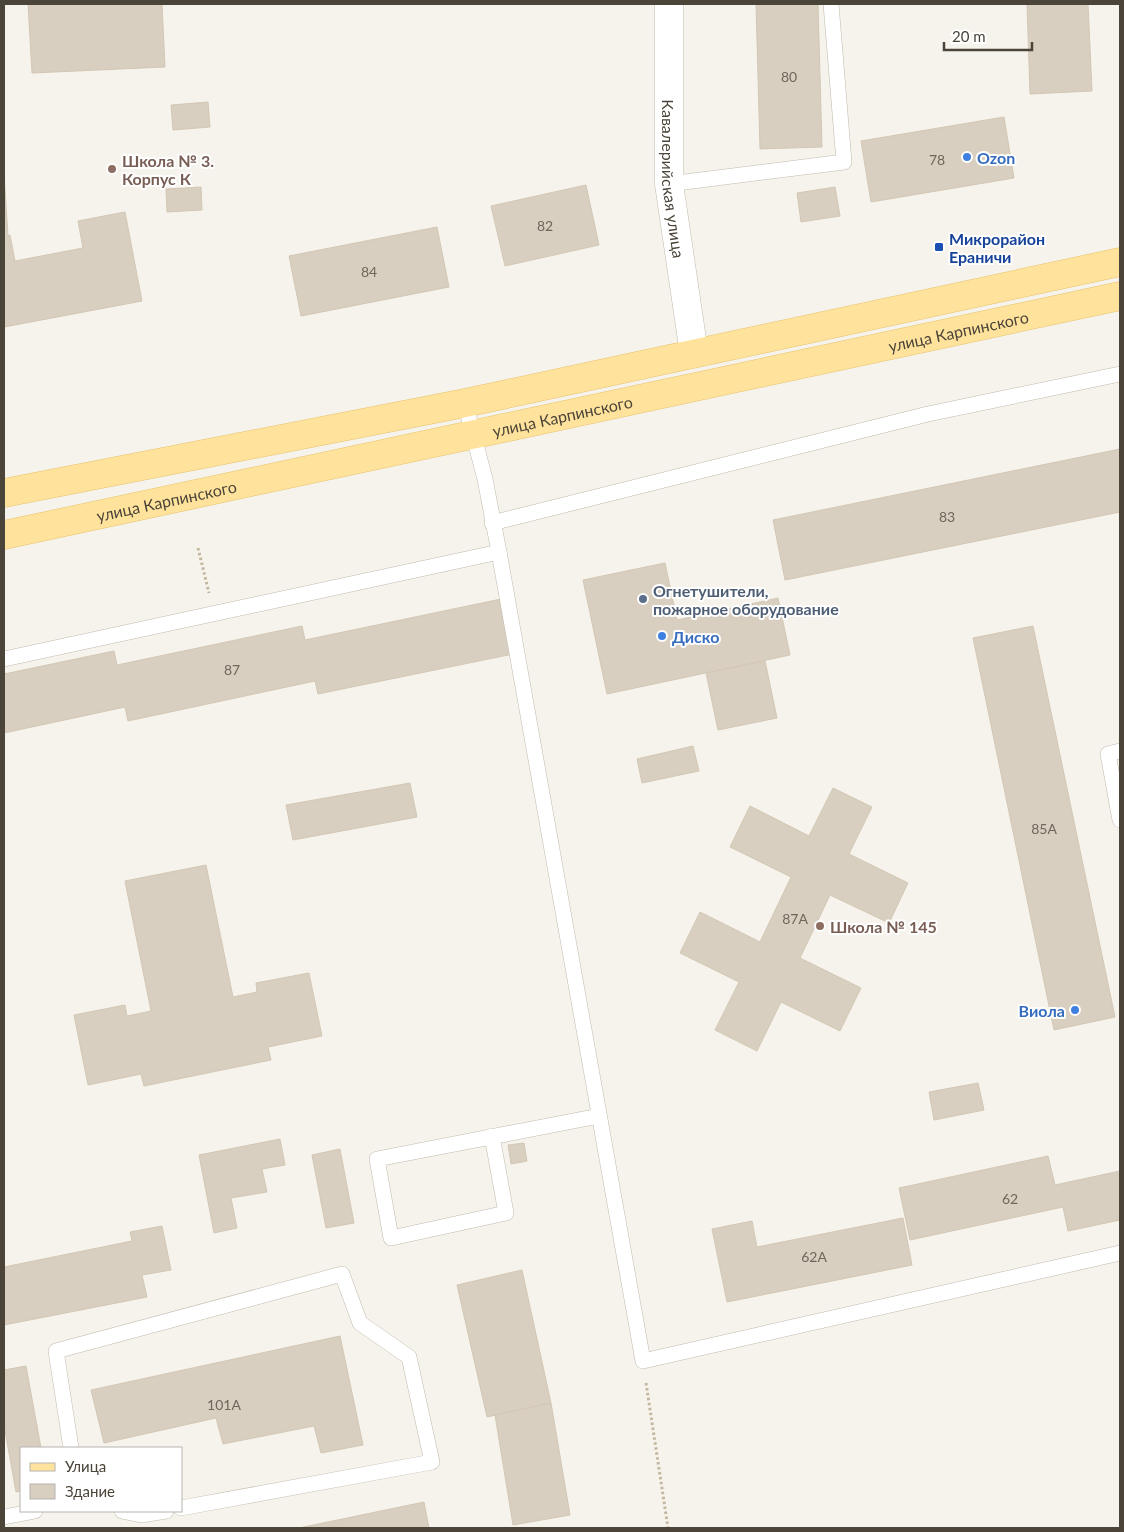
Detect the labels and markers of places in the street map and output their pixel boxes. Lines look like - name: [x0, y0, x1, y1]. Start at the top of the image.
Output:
- place label: Ozon: [977, 148, 1015, 167]
- place label: Школа № 3. Корпус К: [122, 151, 214, 188]
- marker: Ozon: [961, 151, 973, 163]
- marker: Школа № 3. Корпус К: [106, 163, 118, 175]
- place label: Микрорайон Ераничи: [949, 229, 1045, 266]
- marker: Микрорайон Ераничи: [933, 241, 945, 253]
- place label: Огнетушители, пожарное оборудование: [653, 581, 839, 618]
- marker: Огнетушители, пожарное оборудование: [637, 593, 649, 605]
- place label: Диско: [672, 627, 719, 646]
- marker: Диско: [656, 630, 668, 642]
- place label: Школа № 145: [830, 917, 937, 936]
- marker: Школа № 145: [814, 920, 826, 932]
- place label: Виола: [1019, 1001, 1065, 1020]
- marker: Виола: [1069, 1004, 1081, 1016]

